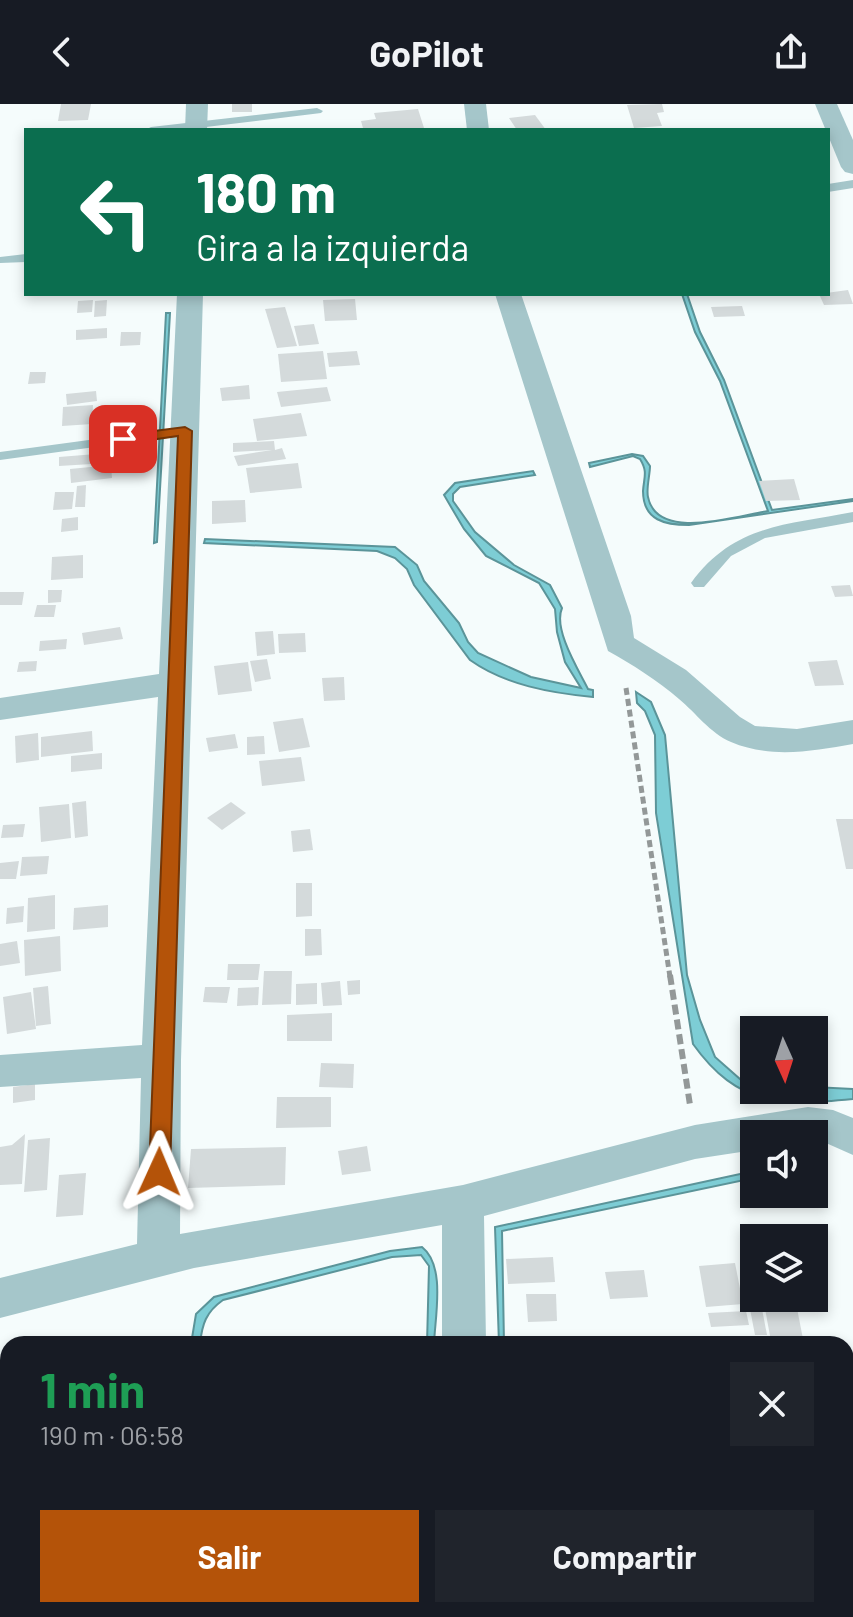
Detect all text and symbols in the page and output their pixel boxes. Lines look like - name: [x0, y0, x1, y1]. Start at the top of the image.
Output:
- icon: back: [40, 30, 84, 74]
- icon: share: [769, 30, 813, 74]
- text: GoPilot: [369, 31, 484, 74]
- text: 180 m: [196, 157, 336, 224]
- icon: left: [64, 160, 168, 264]
- text: Gira a la izquierda: [196, 225, 469, 268]
- pin: [89, 405, 157, 473]
- icon: arrive: [101, 417, 145, 461]
- north arrow: [740, 1016, 828, 1104]
- map controls: [740, 1016, 828, 1312]
- button: sound: [740, 1120, 828, 1208]
- position arrow: [117, 1130, 201, 1214]
- button: layers: [740, 1224, 828, 1312]
- text: 1 min: [40, 1360, 145, 1418]
- button: close: [730, 1362, 814, 1446]
- text: 190 m · 06:58: [40, 1419, 184, 1450]
- button: Salir: [40, 1510, 419, 1602]
- button: Compartir: [435, 1510, 814, 1602]

